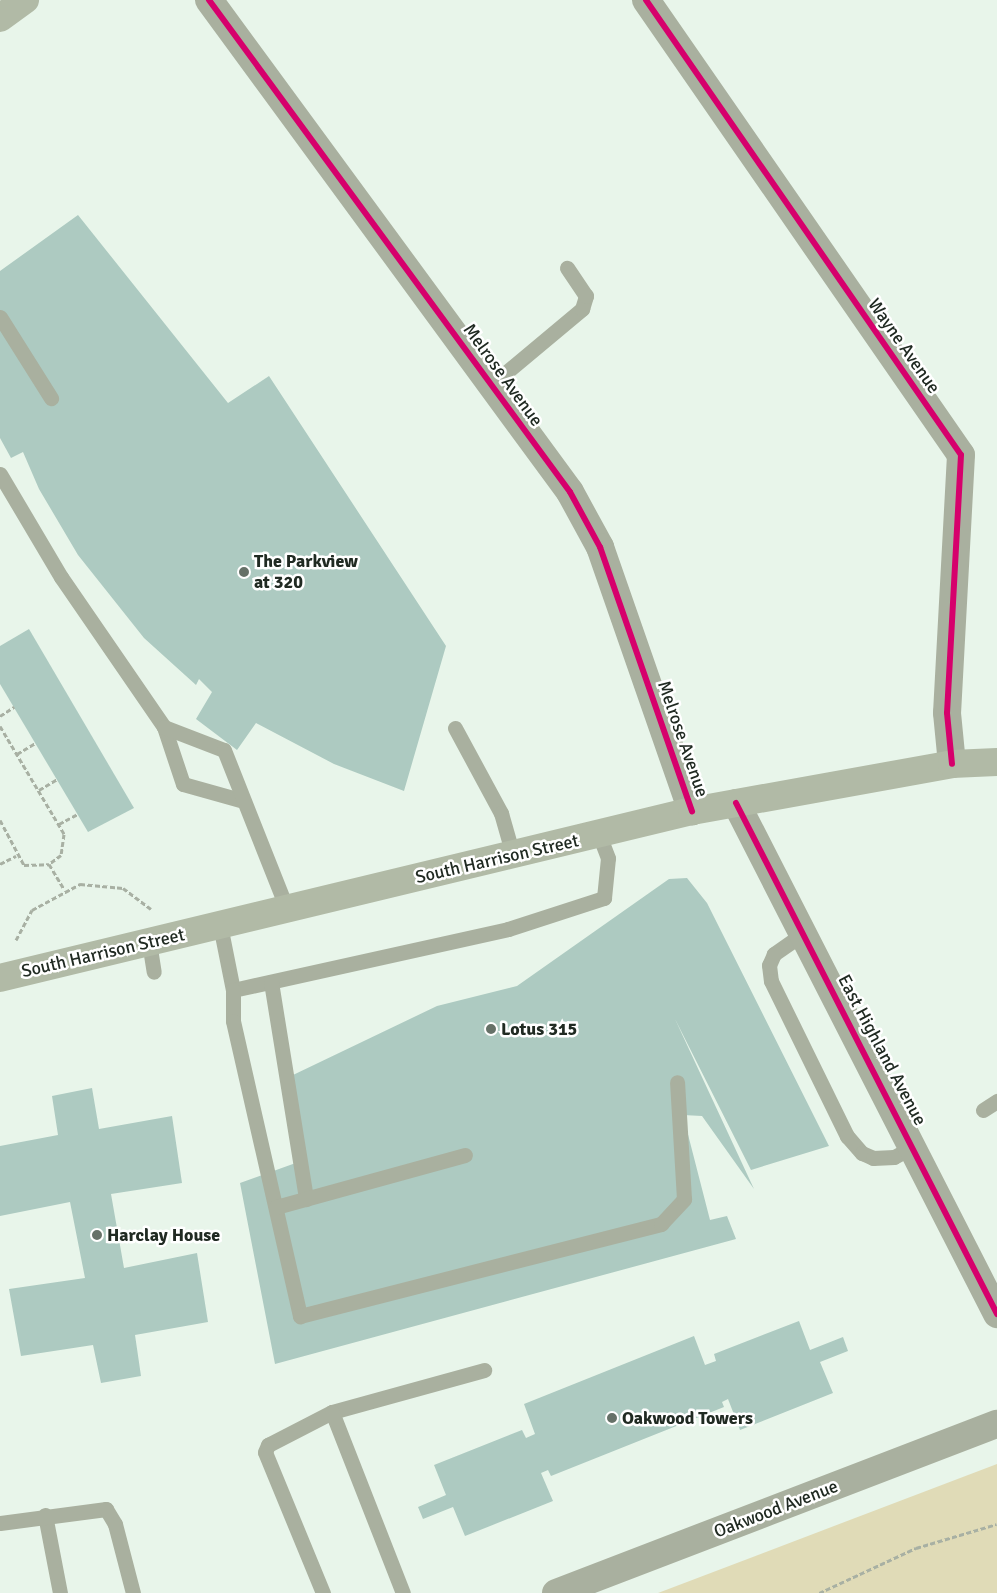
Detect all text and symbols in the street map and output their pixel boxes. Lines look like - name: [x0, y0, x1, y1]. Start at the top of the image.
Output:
- street label: Wayne Avenue: [863, 294, 945, 398]
- street label: Melrose Avenue: [459, 319, 547, 431]
- place label: The Parkview at 320: [254, 551, 358, 594]
- marker: The Parkview at 320: [238, 566, 250, 578]
- street label: Melrose Avenue: [653, 678, 713, 800]
- street label: South Harrison Street: [413, 830, 581, 888]
- street label: South Harrison Street: [19, 924, 187, 982]
- street label: East Highland Avenue: [833, 971, 931, 1129]
- place label: Lotus 315: [501, 1018, 577, 1040]
- marker: Lotus 315: [485, 1023, 497, 1035]
- place label: Harclay House: [107, 1224, 220, 1246]
- marker: Harclay House: [91, 1229, 103, 1241]
- place label: Oakwood Towers: [622, 1407, 753, 1429]
- marker: Oakwood Towers: [606, 1412, 618, 1424]
- street label: Oakwood Avenue: [711, 1475, 841, 1543]

